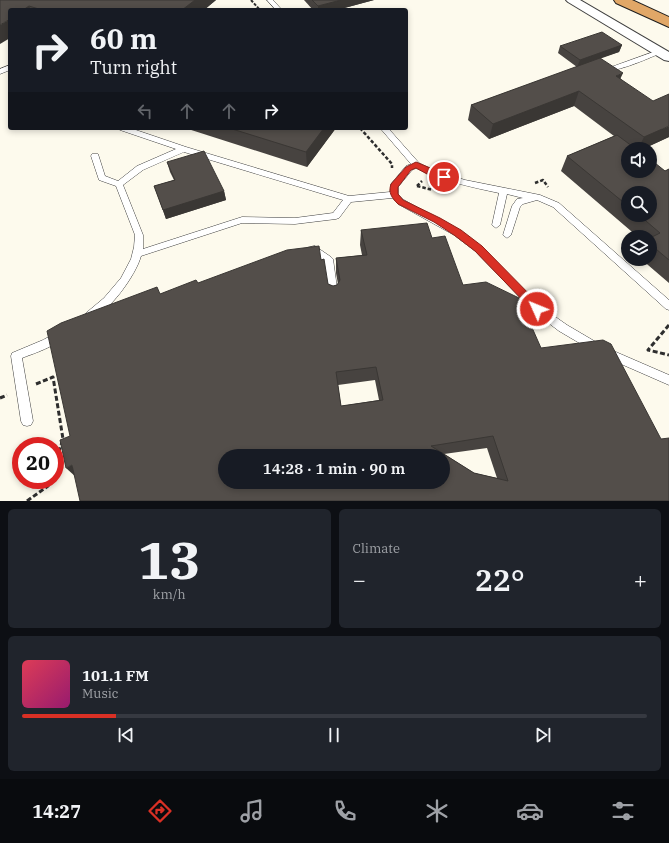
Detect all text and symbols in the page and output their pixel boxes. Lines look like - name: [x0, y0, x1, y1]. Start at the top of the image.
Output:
- text: 60 m: [90, 20, 157, 57]
- icon: right: [24, 24, 76, 76]
- text: Turn right: [90, 56, 177, 79]
- icon: left: [134, 100, 156, 122]
- icon: ahead: [176, 100, 198, 122]
- icon: ahead: [218, 100, 240, 122]
- icon: right: [260, 100, 282, 122]
- map controls: [621, 142, 657, 266]
- button: sound: [621, 142, 657, 178]
- pin: [427, 160, 461, 194]
- icon: arrive: [433, 166, 455, 188]
- button: search: [621, 186, 657, 222]
- button: layers: [621, 230, 657, 266]
- position arrow: [516, 288, 558, 330]
- speed limit sign: 20: [12, 437, 64, 489]
- text: 14:28 · 1 min · 90 m: [263, 459, 405, 478]
- text: 13: [138, 526, 200, 593]
- text: Climate: [353, 540, 400, 557]
- text: 22°: [475, 560, 525, 599]
- text: −: [353, 565, 366, 594]
- text: +: [634, 565, 647, 594]
- text: km/h: [153, 586, 186, 603]
- text: 101.1 FM: [82, 666, 149, 685]
- text: Music: [82, 685, 119, 702]
- icon: previous: [115, 724, 137, 746]
- icon: pause: [323, 724, 345, 746]
- icon: next: [532, 724, 554, 746]
- icon: directions: [146, 797, 174, 825]
- icon: music: [238, 797, 266, 825]
- icon: phone: [331, 797, 359, 825]
- icon: climate: [423, 797, 451, 825]
- icon: car: [516, 797, 544, 825]
- icon: filters: [609, 797, 637, 825]
- text: 14:27: [32, 800, 81, 823]

